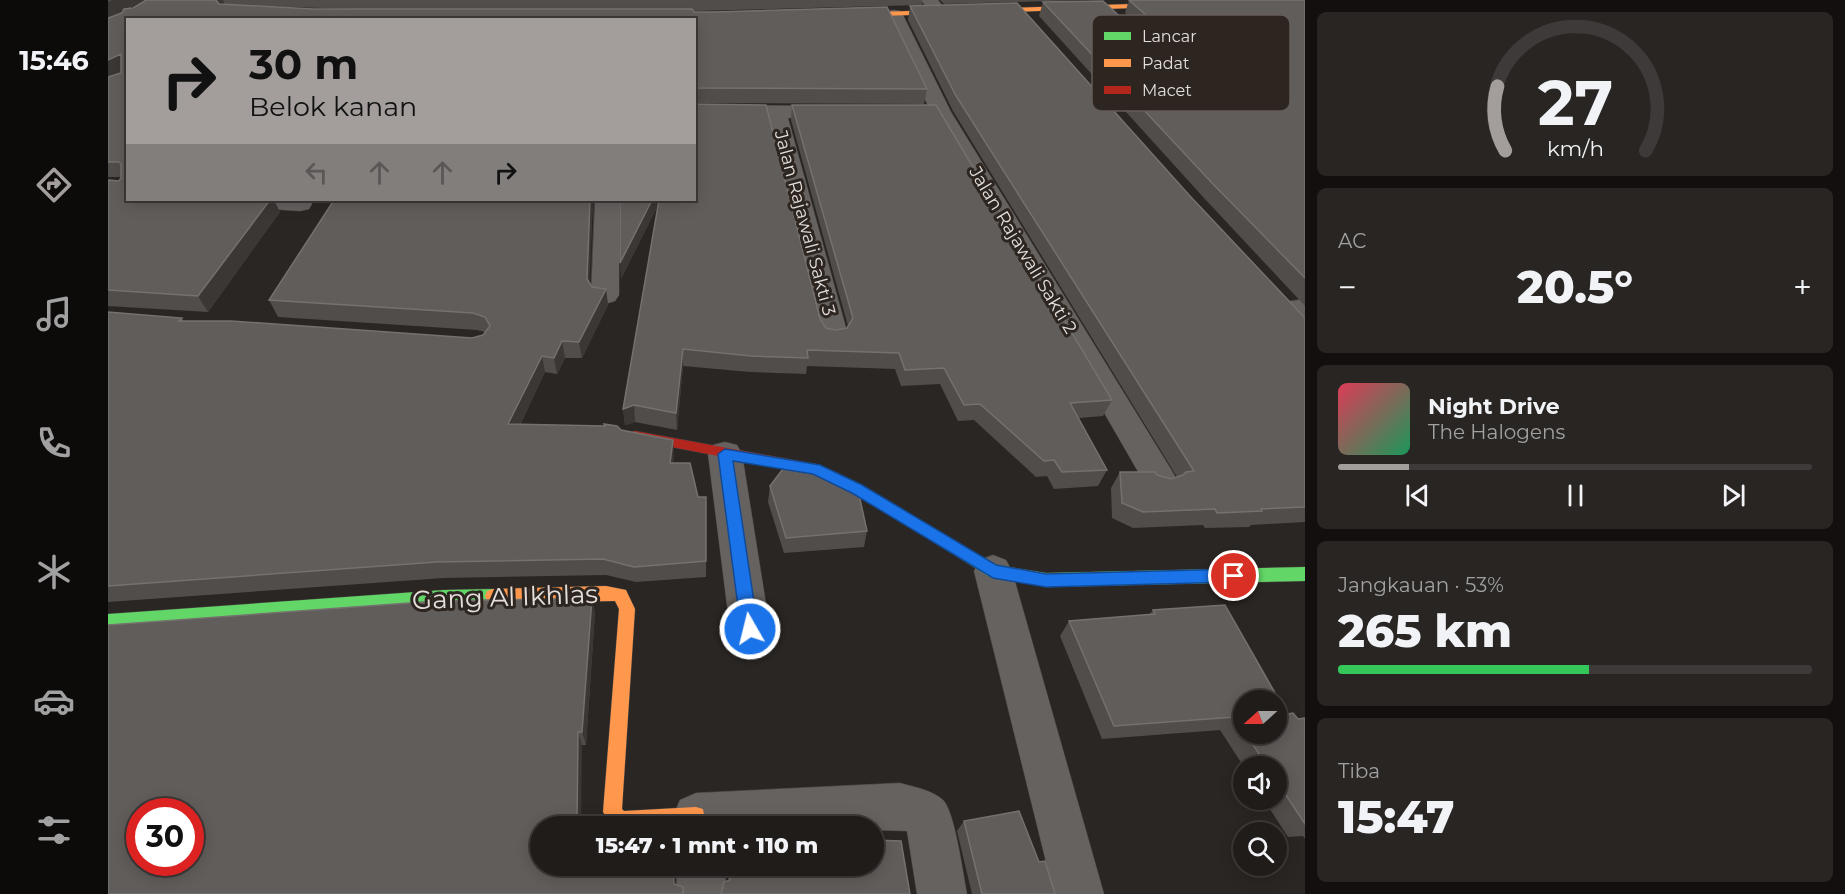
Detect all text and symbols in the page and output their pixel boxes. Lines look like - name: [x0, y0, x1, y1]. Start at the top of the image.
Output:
- legend: [1092, 15, 1290, 111]
- text: Lancar: [1142, 27, 1197, 46]
- text: 30 m: [249, 38, 358, 90]
- icon: right: [150, 42, 228, 120]
- text: 15:46: [19, 44, 89, 77]
- text: Padat: [1142, 54, 1190, 73]
- text: 27: [1537, 65, 1613, 141]
- text: Macet: [1142, 81, 1192, 100]
- text: Belok kanan: [249, 90, 417, 123]
- street label: Jalan Rajawali Sakti 3: [769, 127, 840, 318]
- text: km/h: [1546, 136, 1604, 162]
- icon: left: [300, 156, 333, 189]
- icon: ahead: [363, 156, 396, 189]
- icon: ahead: [426, 156, 459, 189]
- icon: right: [489, 156, 522, 189]
- street label: Jalan Rajawali Sakti 2: [964, 162, 1082, 337]
- icon: directions: [33, 164, 75, 206]
- text: AC: [1338, 229, 1366, 253]
- text: 20.5°: [1517, 259, 1633, 314]
- text: −: [1338, 267, 1357, 307]
- text: +: [1793, 267, 1812, 307]
- icon: music: [33, 293, 75, 335]
- text: Night Drive: [1428, 393, 1560, 420]
- text: The Halogens: [1428, 420, 1565, 444]
- icon: phone: [33, 422, 75, 464]
- icon: previous: [1401, 479, 1434, 512]
- icon: pause: [1559, 479, 1592, 512]
- icon: next: [1717, 479, 1750, 512]
- pin: [1208, 550, 1259, 601]
- icon: climate: [33, 551, 75, 593]
- icon: arrive: [1217, 559, 1250, 592]
- text: Jangkauan · 53%: [1338, 573, 1504, 597]
- street label: Gang Al Ikhlas: [411, 578, 599, 616]
- position arrow: [718, 597, 782, 661]
- text: 265 km: [1338, 603, 1512, 658]
- icon: car: [33, 680, 75, 722]
- north arrow: [1233, 690, 1287, 744]
- map controls: [1233, 690, 1287, 876]
- button: sound: [1233, 756, 1287, 810]
- text: Tiba: [1338, 759, 1380, 783]
- text: 15:47: [1338, 789, 1455, 844]
- speed limit sign: 30: [126, 798, 204, 876]
- icon: filters: [33, 809, 75, 851]
- button: search: [1233, 822, 1287, 876]
- text: 15:47 · 1 mnt · 110 m: [596, 832, 818, 859]

